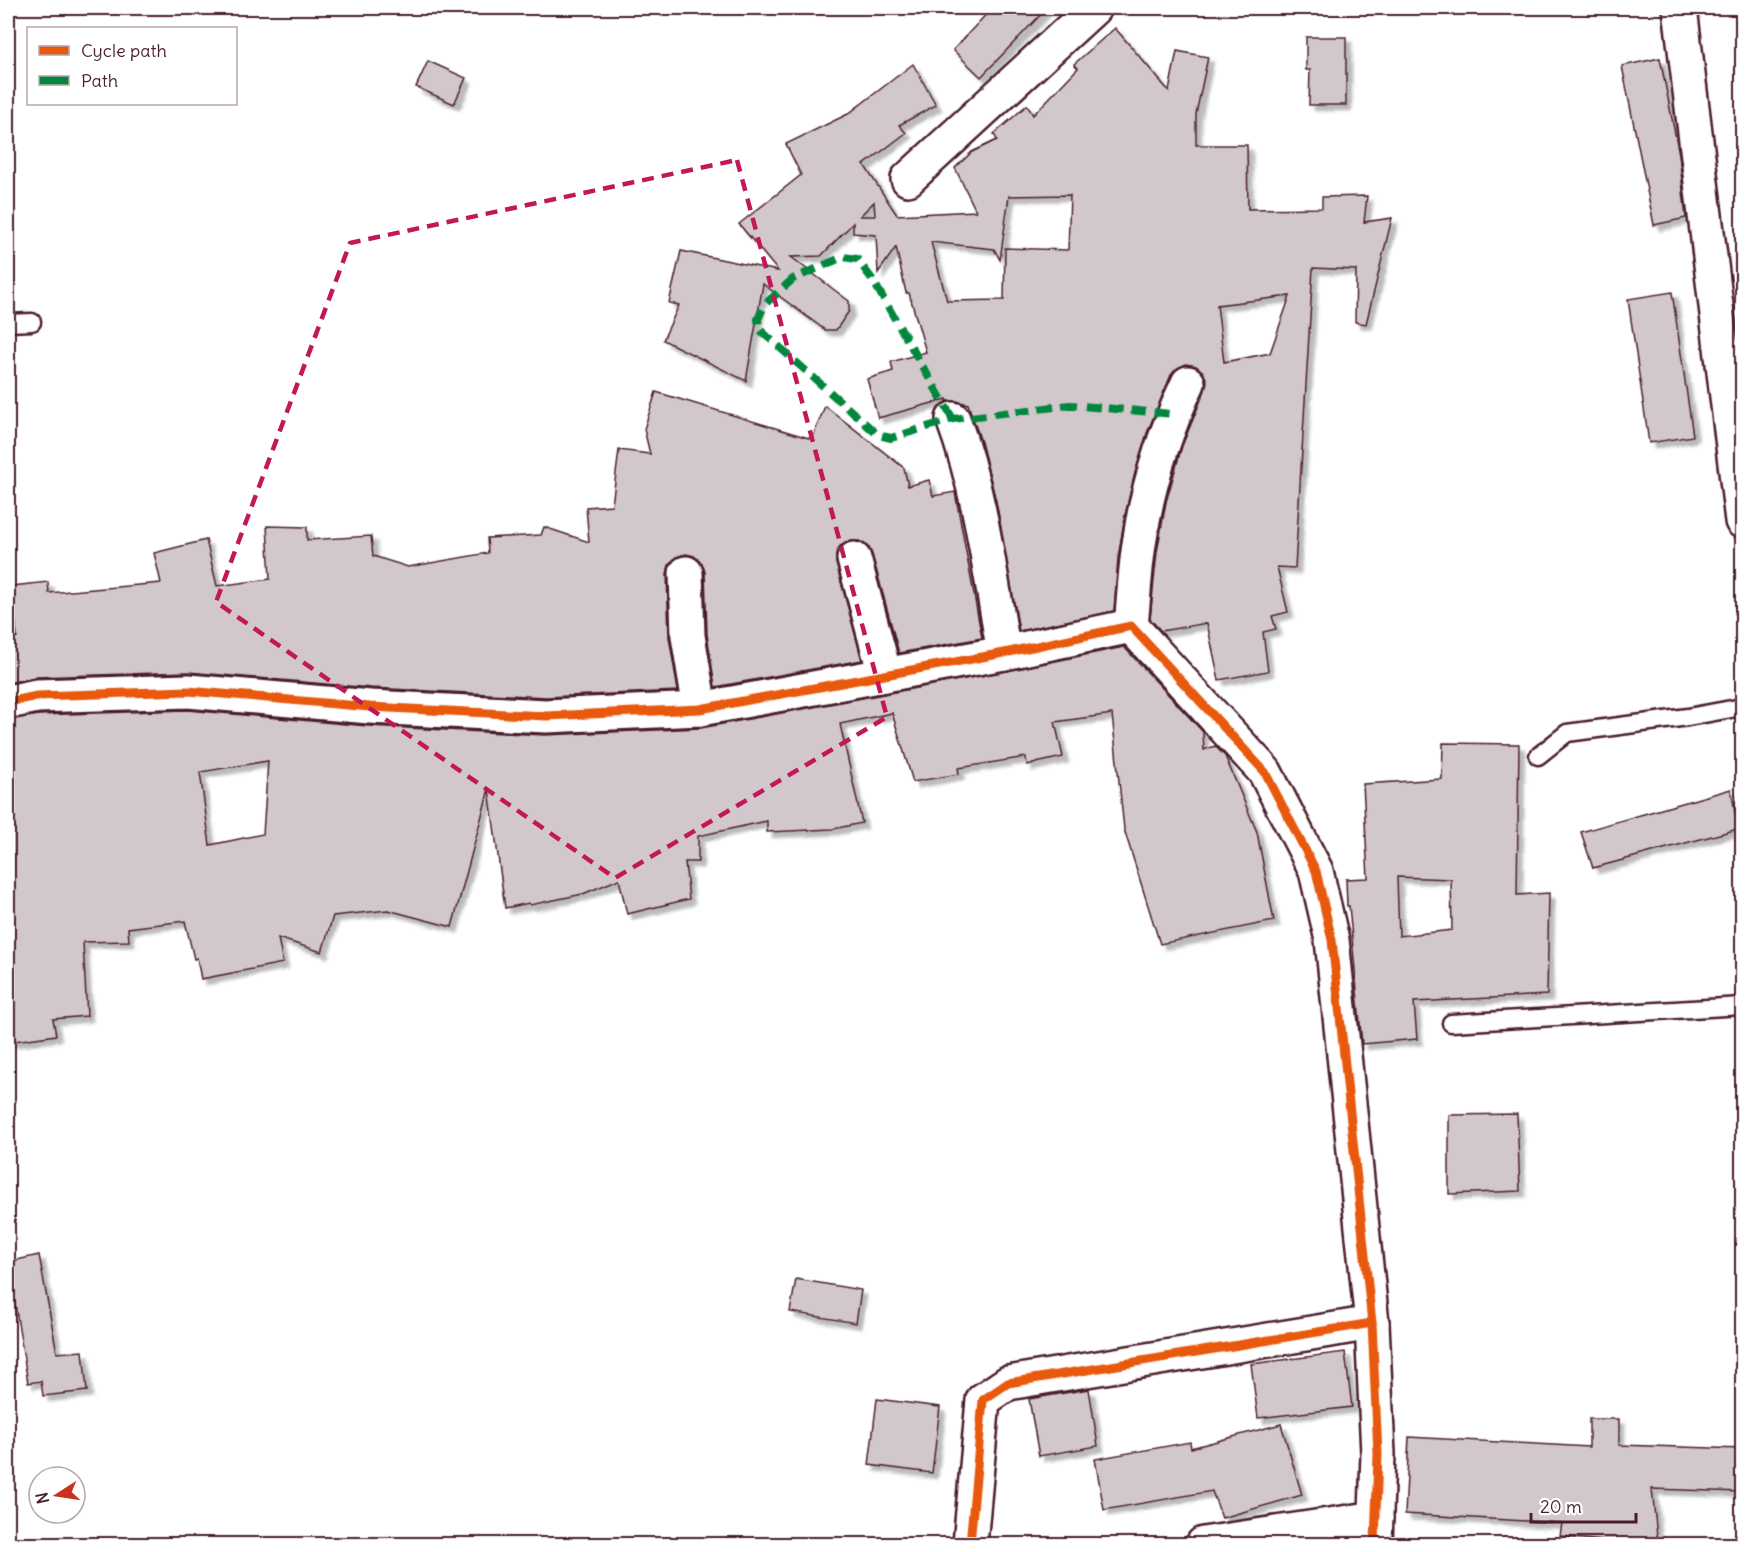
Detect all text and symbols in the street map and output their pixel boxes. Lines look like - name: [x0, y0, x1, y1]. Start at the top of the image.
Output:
- legend: [27, 27, 237, 105]
- text: Cycle path: [81, 39, 167, 62]
- text: Path: [81, 69, 118, 92]
- north arrow: [27, 1465, 87, 1525]
- scale bar: [1531, 1486, 1636, 1524]
- text: N: [31, 1491, 53, 1506]
- text: 20 m: [1540, 1495, 1582, 1518]

